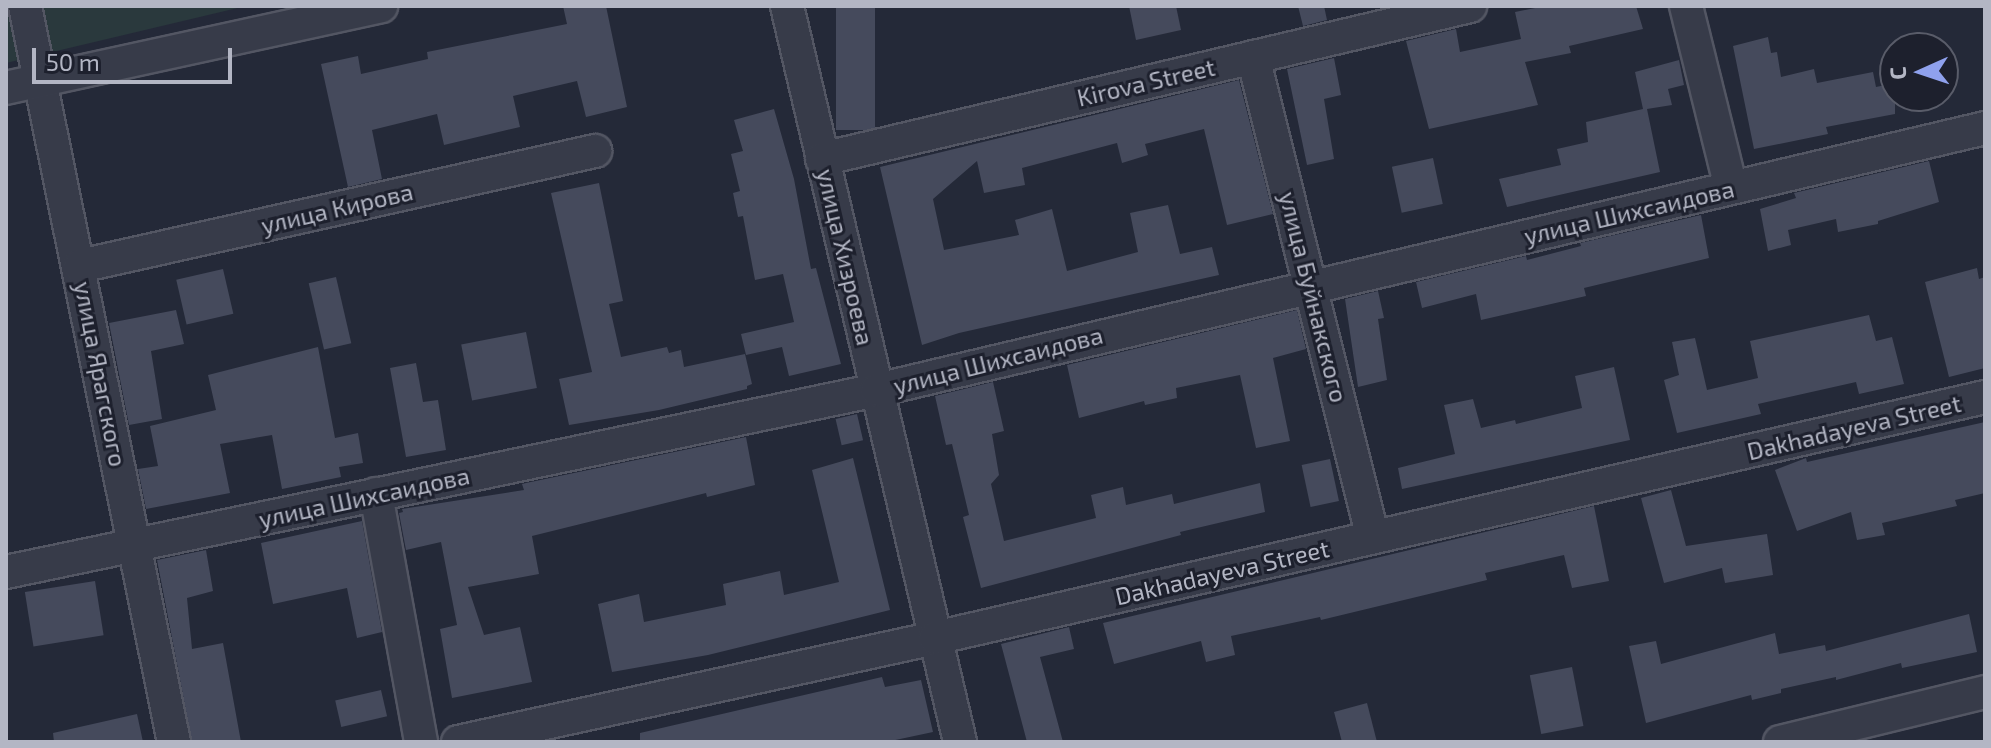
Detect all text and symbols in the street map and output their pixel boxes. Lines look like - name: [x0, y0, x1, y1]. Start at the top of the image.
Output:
- scale bar: [36, 32, 236, 82]
- north arrow: [1879, 32, 1959, 112]
- text: 50 m: [46, 47, 100, 76]
- street label: Kirova Street: [1074, 52, 1218, 112]
- text: С: [1884, 66, 1910, 80]
- street label: улица Хизроева: [812, 166, 880, 348]
- street label: улица Шихсаидова: [1521, 174, 1737, 250]
- street label: улица Кирова: [258, 177, 416, 239]
- street label: улица Буйнакского: [1274, 189, 1354, 405]
- street label: улица Ярагского: [69, 279, 133, 469]
- street label: улица Шихсаидова: [890, 320, 1106, 400]
- street label: Dakhadayeva Street: [1744, 388, 1964, 466]
- street label: улица Шихсаидова: [256, 461, 472, 533]
- street label: Dakhadayeva Street: [1112, 533, 1332, 611]

